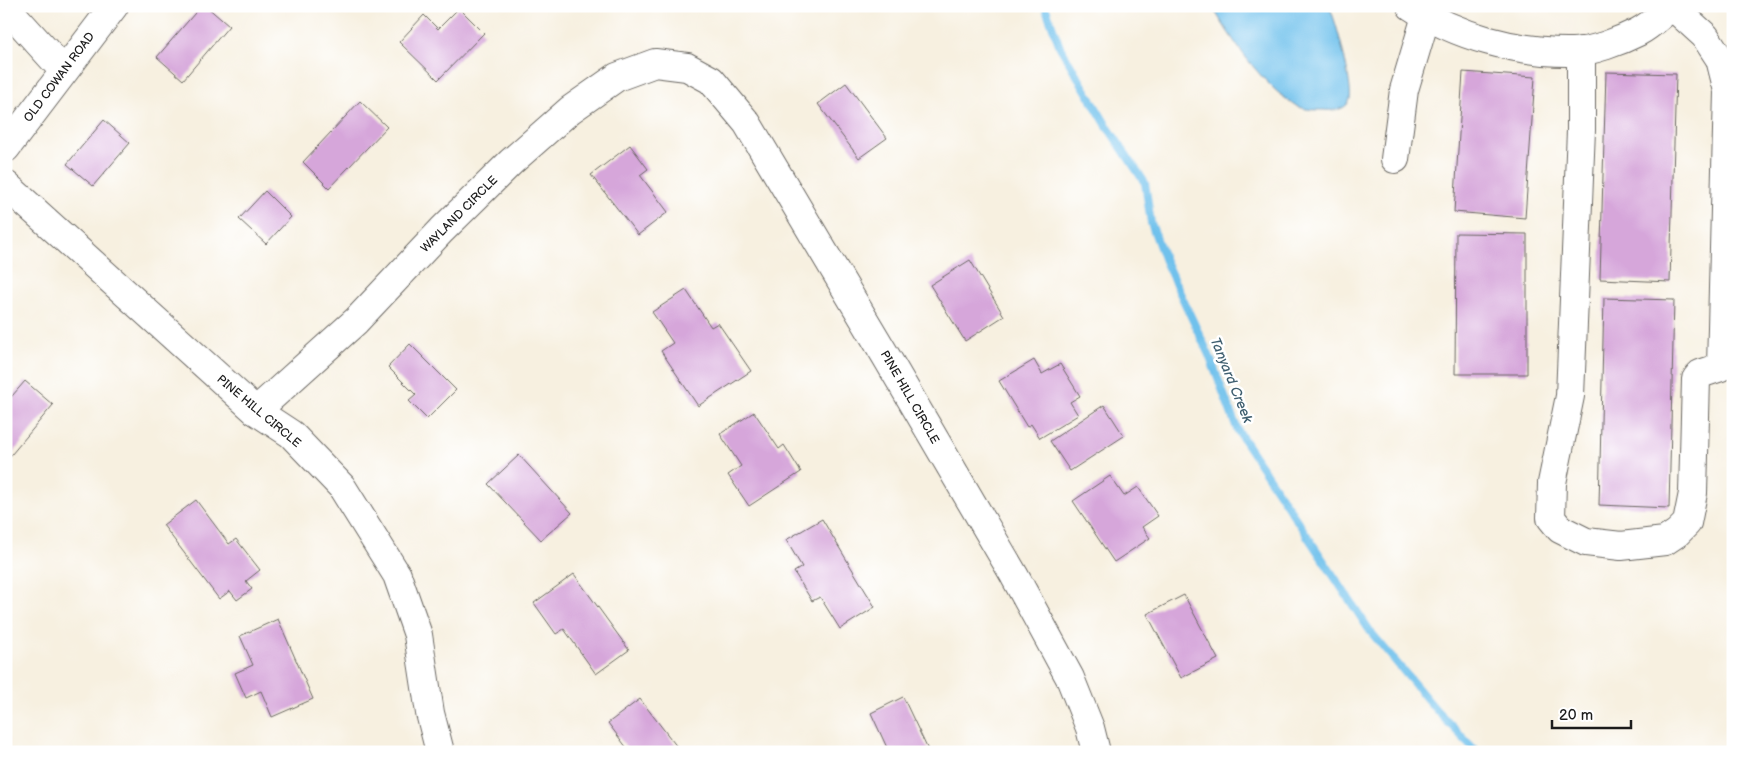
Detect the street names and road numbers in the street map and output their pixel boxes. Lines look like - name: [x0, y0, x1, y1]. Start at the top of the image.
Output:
- street label: OLD COWAN ROAD: [21, 29, 98, 125]
- street label: WAYLAND CIRCLE: [418, 173, 501, 256]
- street label: PINE HILL CIRCLE: [877, 348, 942, 447]
- street label: PINE HILL CIRCLE: [214, 372, 304, 451]

